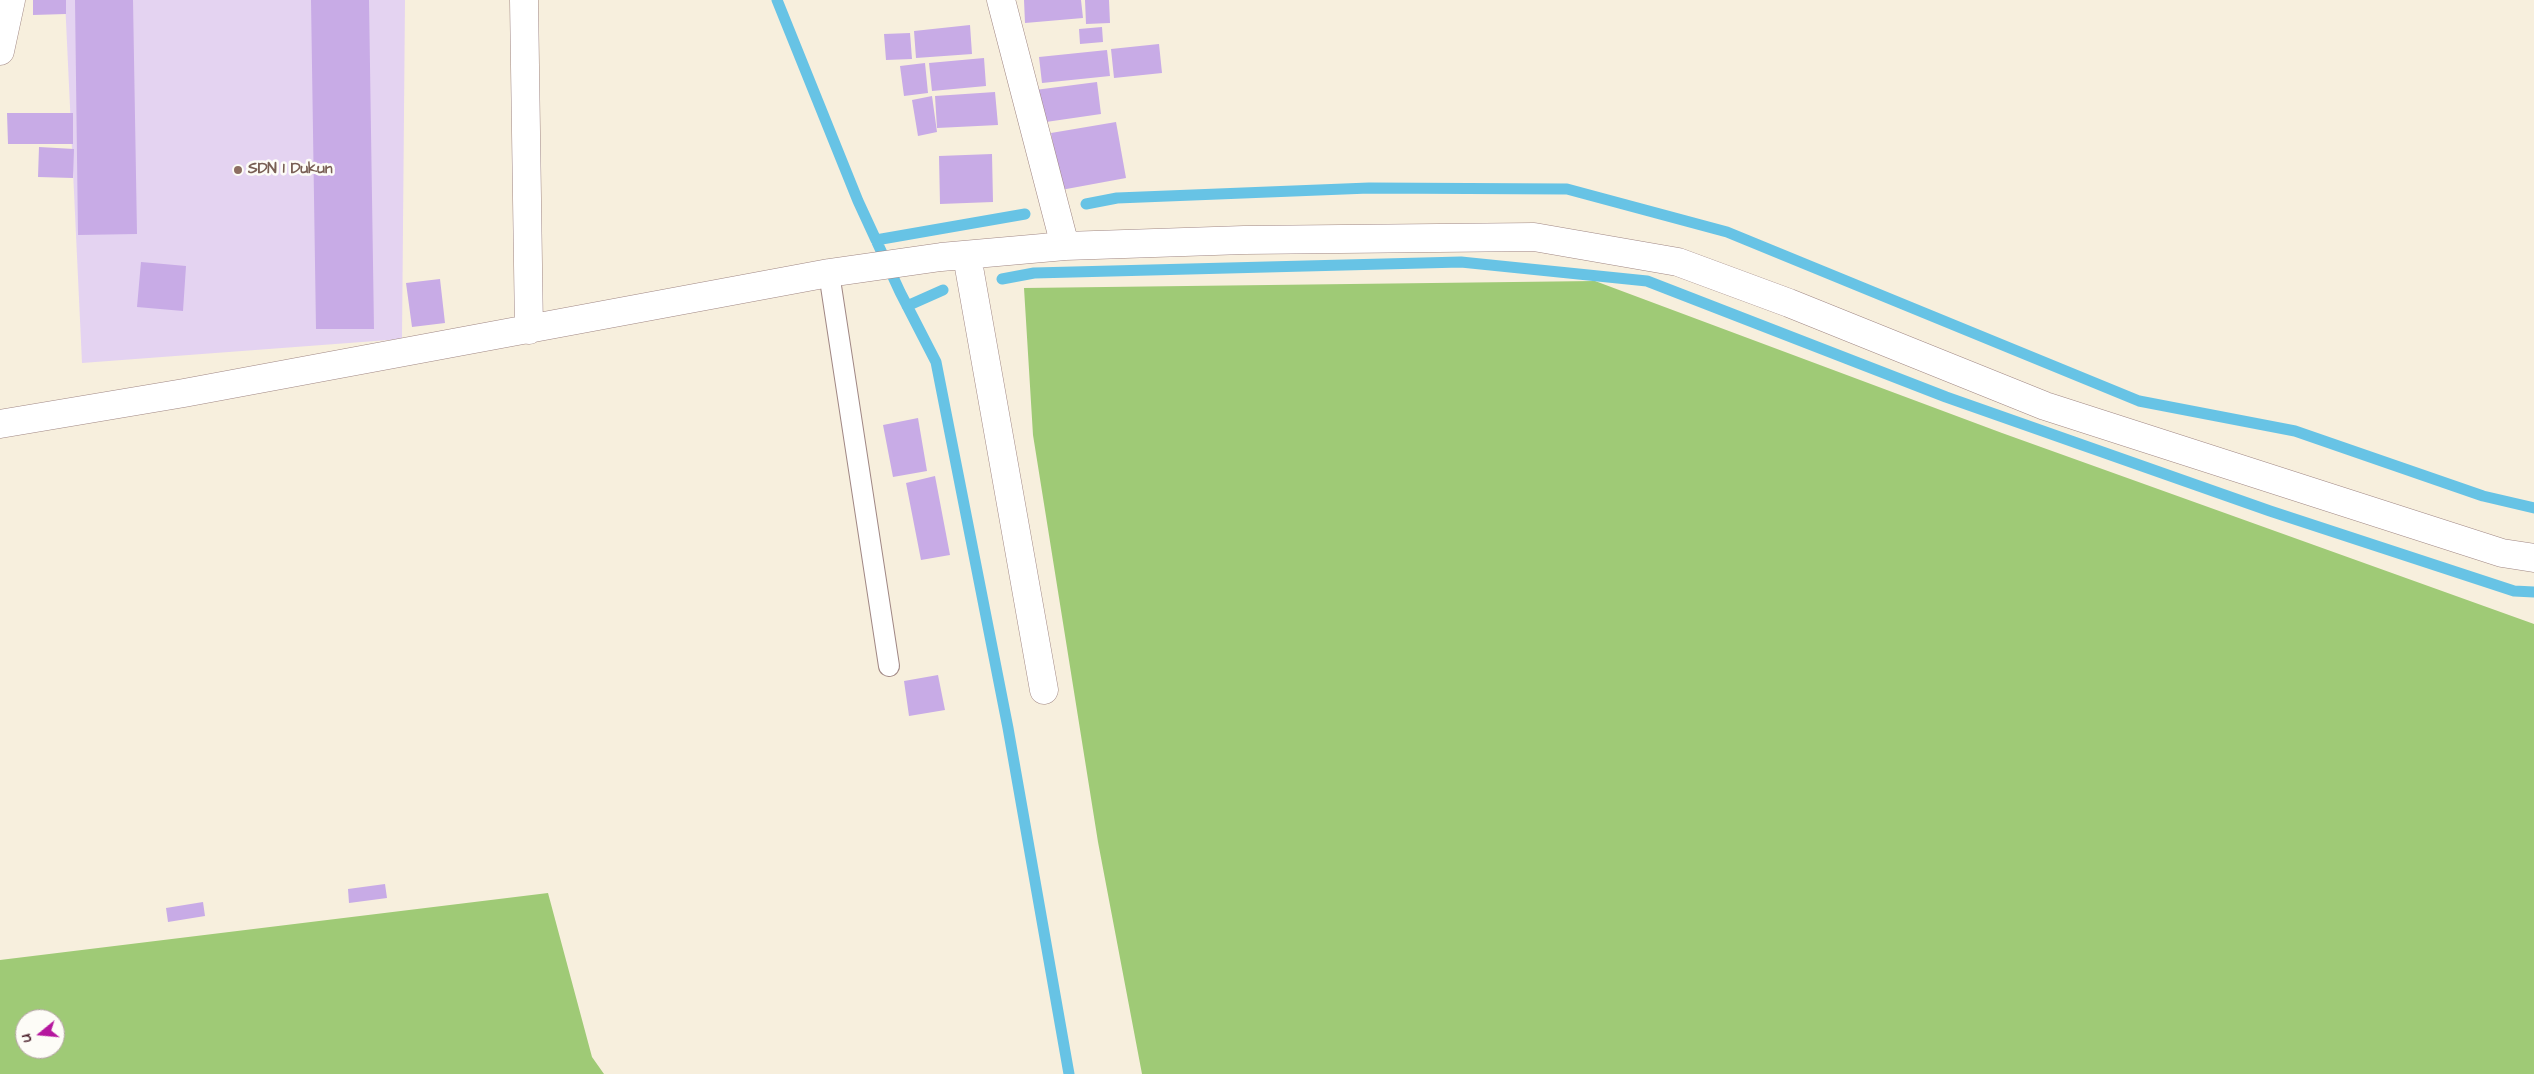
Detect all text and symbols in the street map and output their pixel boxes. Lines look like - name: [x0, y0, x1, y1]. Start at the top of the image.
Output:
- place label: SDN 1 Dukun: [248, 161, 332, 179]
- marker: SDN 1 Dukun: [232, 164, 244, 176]
- north arrow: [15, 1009, 65, 1059]
- text: U: [16, 1031, 37, 1045]

